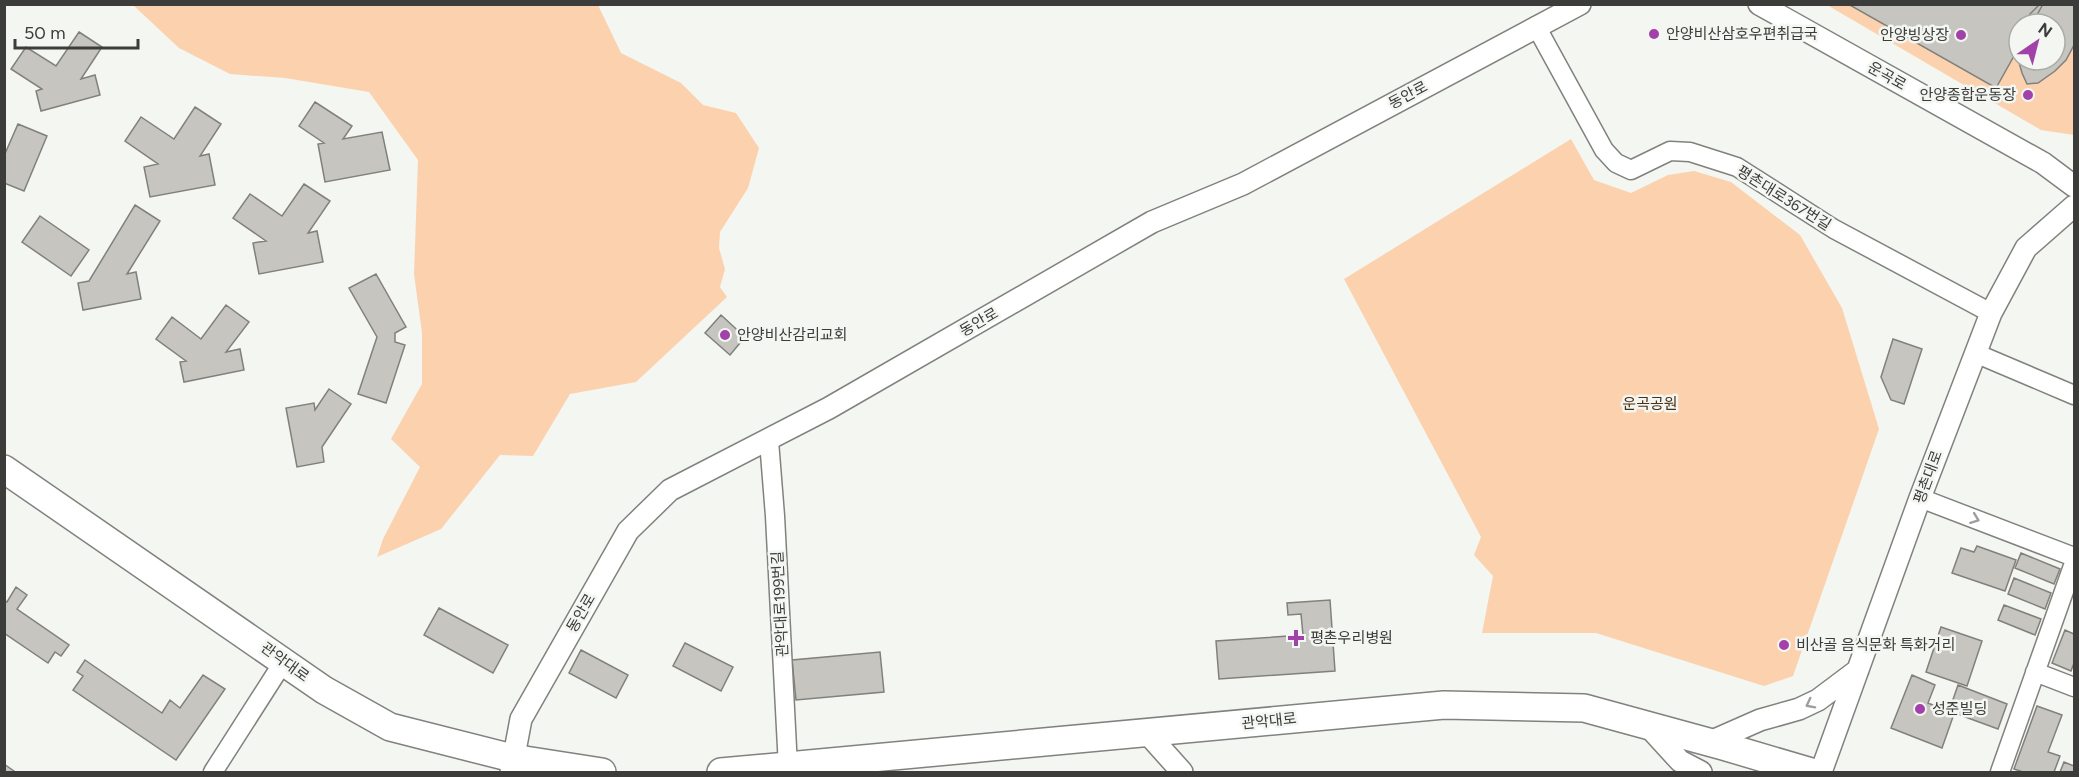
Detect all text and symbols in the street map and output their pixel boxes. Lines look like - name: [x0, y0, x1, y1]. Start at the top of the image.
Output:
- scale bar: [15, 12, 138, 50]
- north arrow: [2007, 12, 2067, 72]
- text: N: [2035, 19, 2056, 41]
- text: 50 m: [24, 22, 66, 44]
- place label: 안양비산삼호우편취급국: [1666, 25, 1818, 43]
- place label: 안양빙상장: [1880, 26, 1949, 44]
- marker: 안양비산삼호우편취급국: [1647, 27, 1661, 41]
- marker: 안양빙상장: [1954, 28, 1968, 42]
- street label: 운곡로: [1865, 58, 1909, 94]
- street label: 동안로: [1385, 77, 1431, 113]
- place label: 안양종합운동장: [1919, 86, 2016, 104]
- marker: 안양종합운동장: [2021, 88, 2035, 102]
- street label: 평촌대로367번길: [1734, 162, 1834, 234]
- street label: 동안로: [957, 304, 1001, 340]
- place label: 안양비산감리교회: [737, 326, 847, 344]
- marker: 안양비산감리교회: [718, 328, 732, 342]
- park label: 운곡공원: [1622, 395, 1678, 413]
- street label: 평촌대로: [1910, 448, 1946, 506]
- one-way arrow: [1969, 512, 1980, 525]
- street label: 관악대로199번길: [768, 551, 792, 657]
- street label: 동안로: [563, 591, 599, 635]
- marker: 평촌우리병원: [1287, 629, 1305, 647]
- place label: 평촌우리병원: [1310, 629, 1393, 647]
- place label: 비산골 음식문화 특화거리: [1796, 636, 1955, 654]
- street label: 관악대로: [257, 638, 313, 686]
- marker: 비산골 음식문화 특화거리: [1777, 638, 1791, 652]
- one-way arrow: [1806, 696, 1817, 708]
- place label: 성준빌딩: [1932, 700, 1987, 718]
- marker: 성준빌딩: [1913, 702, 1927, 716]
- street label: 관악대로: [1241, 709, 1297, 733]

